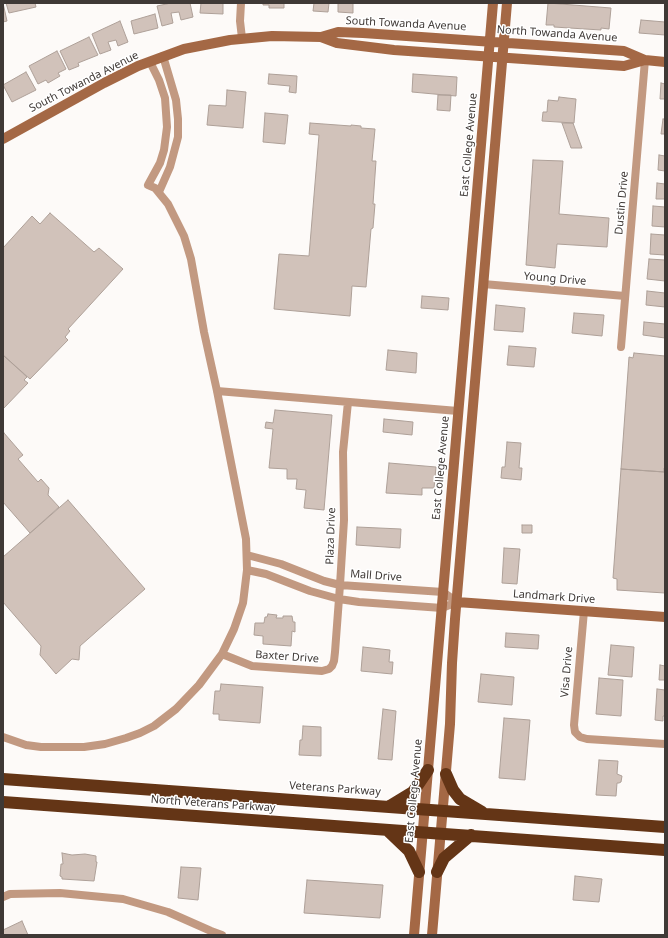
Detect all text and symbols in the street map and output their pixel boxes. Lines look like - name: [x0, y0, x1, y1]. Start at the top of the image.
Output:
- street label: South Towanda Avenue: [345, 14, 467, 34]
- street label: North Towanda Avenue: [496, 23, 618, 45]
- street label: South Towanda Avenue: [27, 49, 141, 115]
- street label: East College Avenue: [458, 92, 480, 198]
- street label: Dustin Drive: [613, 171, 631, 235]
- street label: Young Drive: [523, 270, 587, 288]
- street label: East College Avenue: [430, 415, 452, 521]
- street label: Plaza Drive: [323, 507, 339, 565]
- street label: Mall Drive: [350, 568, 402, 584]
- street label: Landmark Drive: [512, 588, 596, 606]
- street label: Visa Drive: [558, 646, 576, 698]
- street label: Baxter Drive: [255, 648, 319, 666]
- street label: East College Avenue: [403, 738, 425, 844]
- street label: Veterans Parkway: [289, 779, 381, 799]
- street label: North Veterans Parkway: [150, 793, 276, 815]

